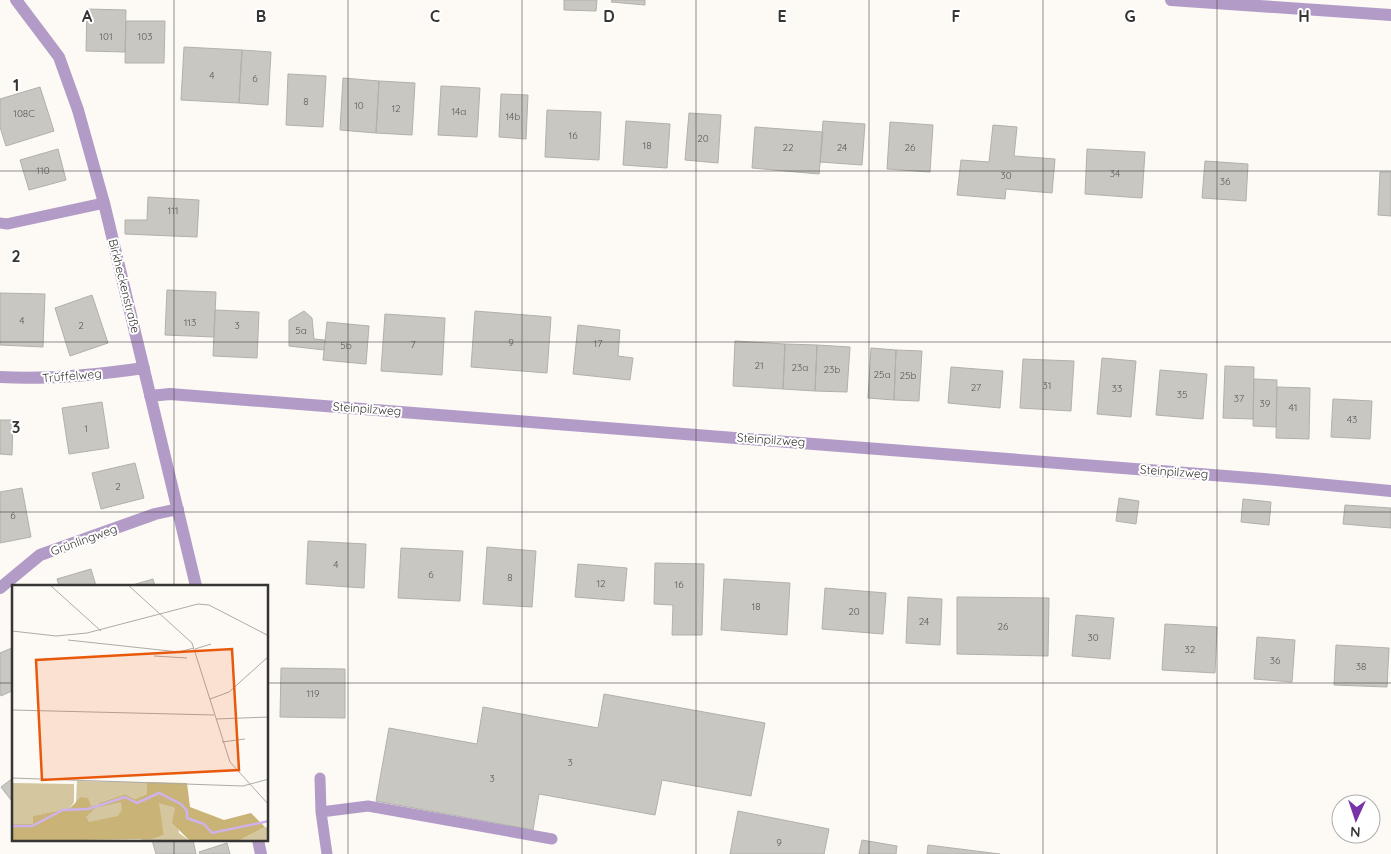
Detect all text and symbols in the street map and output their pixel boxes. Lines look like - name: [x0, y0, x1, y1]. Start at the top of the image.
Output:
- text: A: [82, 6, 93, 26]
- text: B: [256, 6, 266, 26]
- text: C: [430, 6, 440, 26]
- text: D: [603, 6, 615, 26]
- text: E: [777, 6, 787, 26]
- text: F: [952, 6, 961, 26]
- text: G: [1124, 6, 1136, 26]
- text: H: [1298, 6, 1310, 26]
- house number: 101: [99, 30, 113, 43]
- house number: 103: [138, 30, 152, 43]
- house number: 4: [209, 69, 215, 82]
- house number: 6: [252, 72, 258, 85]
- text: 1: [13, 75, 19, 95]
- house number: 8: [303, 95, 309, 108]
- house number: 10: [354, 99, 364, 112]
- house number: 12: [391, 102, 401, 115]
- house number: 14a: [452, 105, 466, 118]
- house number: 108C: [13, 107, 35, 120]
- house number: 14b: [506, 110, 520, 123]
- house number: 16: [568, 129, 578, 142]
- house number: 20: [697, 132, 709, 145]
- house number: 18: [642, 139, 652, 152]
- house number: 22: [782, 141, 794, 154]
- house number: 24: [837, 141, 847, 154]
- house number: 26: [905, 141, 916, 154]
- house number: 110: [36, 164, 50, 177]
- house number: 34: [1110, 167, 1120, 180]
- house number: 30: [1000, 169, 1012, 182]
- house number: 36: [1220, 175, 1231, 188]
- house number: 111: [167, 204, 179, 217]
- street label: Birkheckenstraße: [106, 237, 143, 335]
- text: 2: [11, 246, 21, 266]
- house number: 4: [19, 314, 25, 327]
- house number: 113: [184, 316, 196, 329]
- house number: 2: [78, 319, 84, 332]
- house number: 3: [234, 319, 240, 332]
- house number: 5a: [295, 324, 307, 337]
- house number: 9: [508, 336, 514, 349]
- house number: 17: [594, 337, 602, 350]
- house number: 7: [410, 338, 416, 351]
- house number: 5b: [340, 339, 352, 352]
- house number: 21: [754, 359, 764, 372]
- house number: 23a: [792, 361, 808, 374]
- house number: 23b: [824, 363, 840, 376]
- street label: Trüffelweg: [42, 365, 102, 386]
- house number: 25a: [873, 368, 891, 381]
- house number: 25b: [899, 369, 917, 382]
- house number: 31: [1043, 379, 1051, 392]
- house number: 27: [971, 381, 981, 394]
- house number: 33: [1112, 382, 1122, 395]
- house number: 35: [1177, 388, 1187, 401]
- house number: 37: [1234, 392, 1244, 405]
- house number: 39: [1260, 397, 1271, 410]
- street label: Steinpilzweg: [332, 399, 402, 418]
- house number: 41: [1289, 401, 1297, 414]
- house number: 43: [1347, 413, 1357, 426]
- text: 3: [12, 417, 20, 437]
- house number: 1: [84, 422, 88, 435]
- street label: Steinpilzweg: [736, 430, 806, 449]
- street label: Steinpilzweg: [1139, 462, 1209, 481]
- house number: 2: [115, 480, 121, 493]
- house number: 6: [10, 509, 16, 522]
- street label: Grünlingweg: [49, 521, 119, 559]
- house number: 4: [333, 558, 339, 571]
- house number: 6: [428, 568, 434, 581]
- house number: 8: [507, 571, 513, 584]
- house number: 12: [596, 577, 606, 590]
- house number: 16: [674, 578, 684, 591]
- inset map: [12, 585, 269, 842]
- house number: 18: [751, 600, 761, 613]
- house number: 20: [848, 605, 860, 618]
- house number: 24: [919, 615, 929, 628]
- house number: 26: [998, 620, 1009, 633]
- house number: 30: [1087, 631, 1099, 644]
- house number: 32: [1185, 643, 1196, 656]
- house number: 36: [1270, 654, 1281, 667]
- house number: 38: [1356, 660, 1366, 673]
- house number: 119: [307, 687, 320, 700]
- house number: 3: [567, 756, 573, 769]
- house number: 3: [489, 772, 495, 785]
- north arrow: [1331, 794, 1381, 844]
- text: N: [1350, 823, 1361, 841]
- house number: 9: [776, 836, 782, 849]

